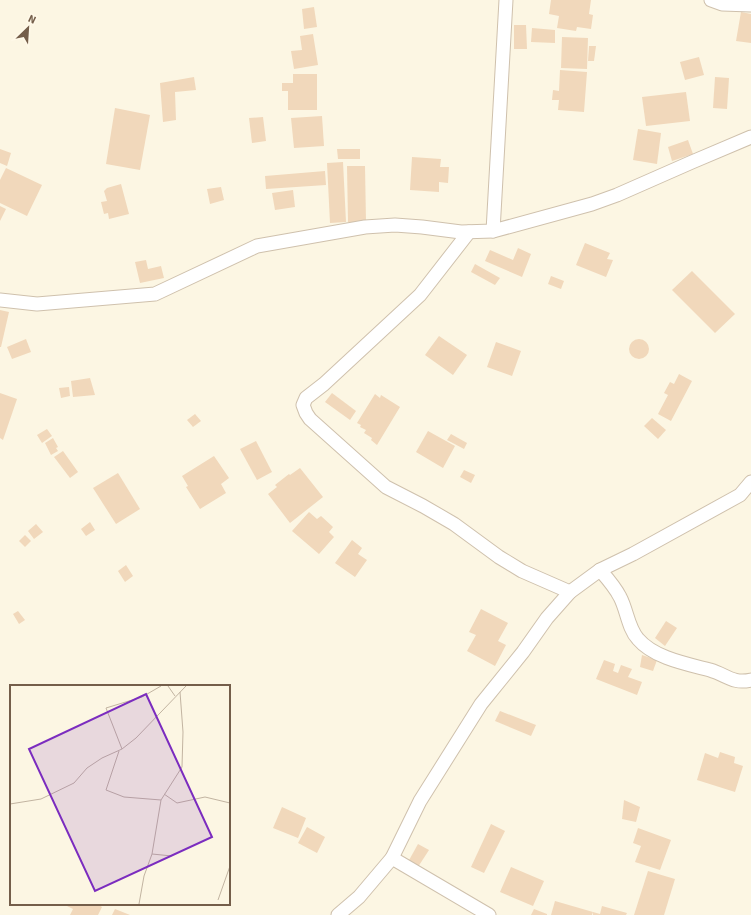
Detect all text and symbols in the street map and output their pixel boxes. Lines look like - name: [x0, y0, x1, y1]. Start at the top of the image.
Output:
- north arrow: [8, 8, 48, 48]
- text: N: [26, 11, 39, 28]
- inset map: [10, 685, 230, 905]

